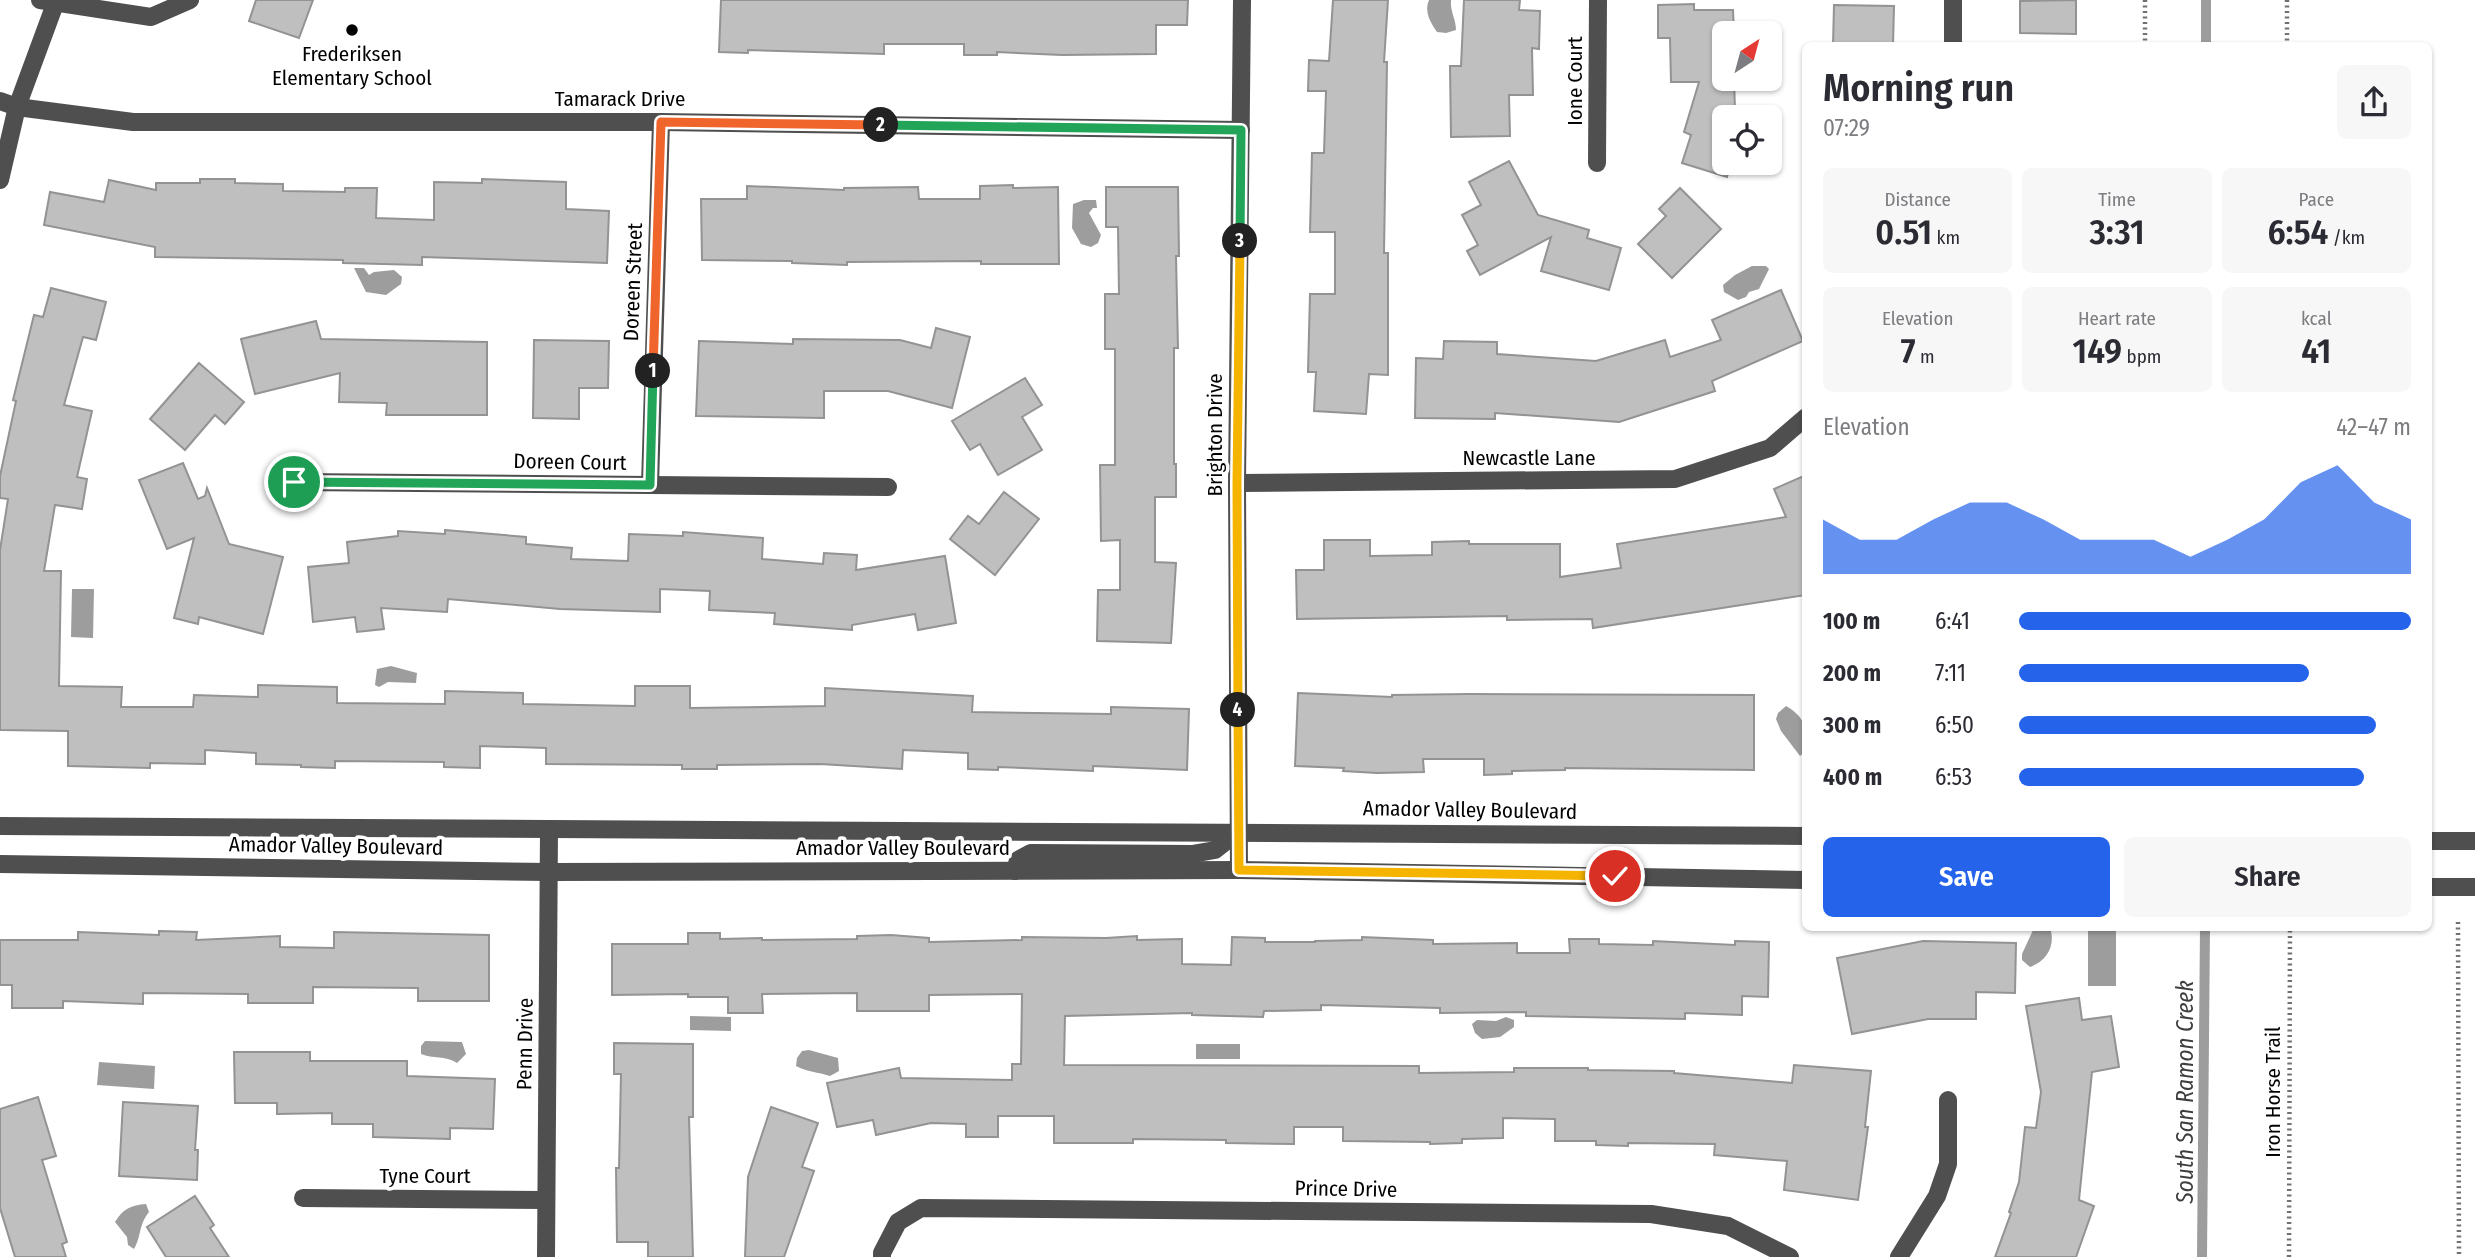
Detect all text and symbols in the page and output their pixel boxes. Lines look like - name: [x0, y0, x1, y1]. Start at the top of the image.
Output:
- north arrow: [1712, 21, 1782, 91]
- map controls: [1712, 21, 1782, 175]
- marker: Frederiksen Elementary School: [344, 22, 360, 38]
- street label: Ione Court: [1562, 36, 1588, 126]
- place label: Frederiksen Elementary School: [272, 41, 432, 91]
- text: Morning run: [1823, 65, 2014, 111]
- button: share: [2337, 65, 2411, 139]
- street label: Tamarack Drive: [555, 86, 685, 112]
- button: locate: [1712, 105, 1782, 175]
- pin: 2: [864, 108, 898, 142]
- text: 2: [876, 113, 885, 136]
- text: 07:29: [1823, 114, 1870, 142]
- text: Distance: [1884, 188, 1951, 211]
- text: Time: [2098, 188, 2136, 211]
- text: Pace: [2299, 188, 2334, 211]
- text: 0.51: [1875, 211, 1932, 253]
- text: 3:31: [2089, 211, 2145, 253]
- text: 6:54: [2267, 211, 2328, 253]
- street label: Doreen Street: [618, 222, 648, 342]
- pin: 3: [1222, 224, 1258, 258]
- text: km: [1932, 226, 1960, 249]
- text: /km: [2328, 226, 2365, 249]
- text: 3: [1235, 229, 1244, 252]
- text: Elevation: [1882, 307, 1953, 330]
- text: Heart rate: [2078, 307, 2156, 330]
- text: kcal: [2301, 307, 2332, 330]
- text: 7: [1901, 330, 1915, 372]
- text: 149: [2073, 330, 2122, 372]
- text: 41: [2301, 330, 2331, 372]
- text: m: [1915, 345, 1935, 368]
- text: bpm: [2122, 345, 2161, 368]
- pin: 1: [636, 354, 670, 388]
- text: 1: [648, 359, 657, 382]
- street label: Brighton Drive: [1202, 373, 1228, 497]
- text: Elevation: [1823, 413, 1910, 441]
- text: 42–47 m: [2336, 413, 2411, 441]
- street label: Newcastle Lane: [1462, 445, 1596, 471]
- street label: Doreen Court: [513, 448, 627, 476]
- pin: [264, 452, 324, 512]
- icon: arrive: [275, 463, 313, 501]
- text: 100 m: [1823, 607, 1880, 635]
- text: 6:41: [1935, 607, 1970, 635]
- text: 200 m: [1823, 659, 1881, 687]
- text: 7:11: [1935, 659, 1966, 687]
- pin: 4: [1220, 692, 1256, 728]
- text: 4: [1233, 698, 1242, 721]
- text: 300 m: [1823, 711, 1881, 739]
- text: 6:50: [1935, 711, 1974, 739]
- text: 400 m: [1823, 763, 1882, 791]
- text: 6:53: [1935, 763, 1972, 791]
- street label: Amador Valley Boulevard: [1363, 795, 1577, 825]
- street label: Amador Valley Boulevard: [229, 831, 443, 861]
- street label: Amador Valley Boulevard: [796, 835, 1010, 861]
- button: Save: [1823, 837, 2110, 917]
- button: Share: [2124, 837, 2411, 917]
- pin: [1585, 846, 1645, 906]
- icon: check: [1596, 857, 1634, 895]
- water label: South San Ramon Creek: [2171, 980, 2199, 1205]
- street label: Penn Drive: [511, 998, 539, 1090]
- street label: Iron Horse Trail: [2260, 1026, 2286, 1158]
- street label: Tyne Court: [379, 1163, 471, 1189]
- street label: Prince Drive: [1294, 1175, 1398, 1203]

